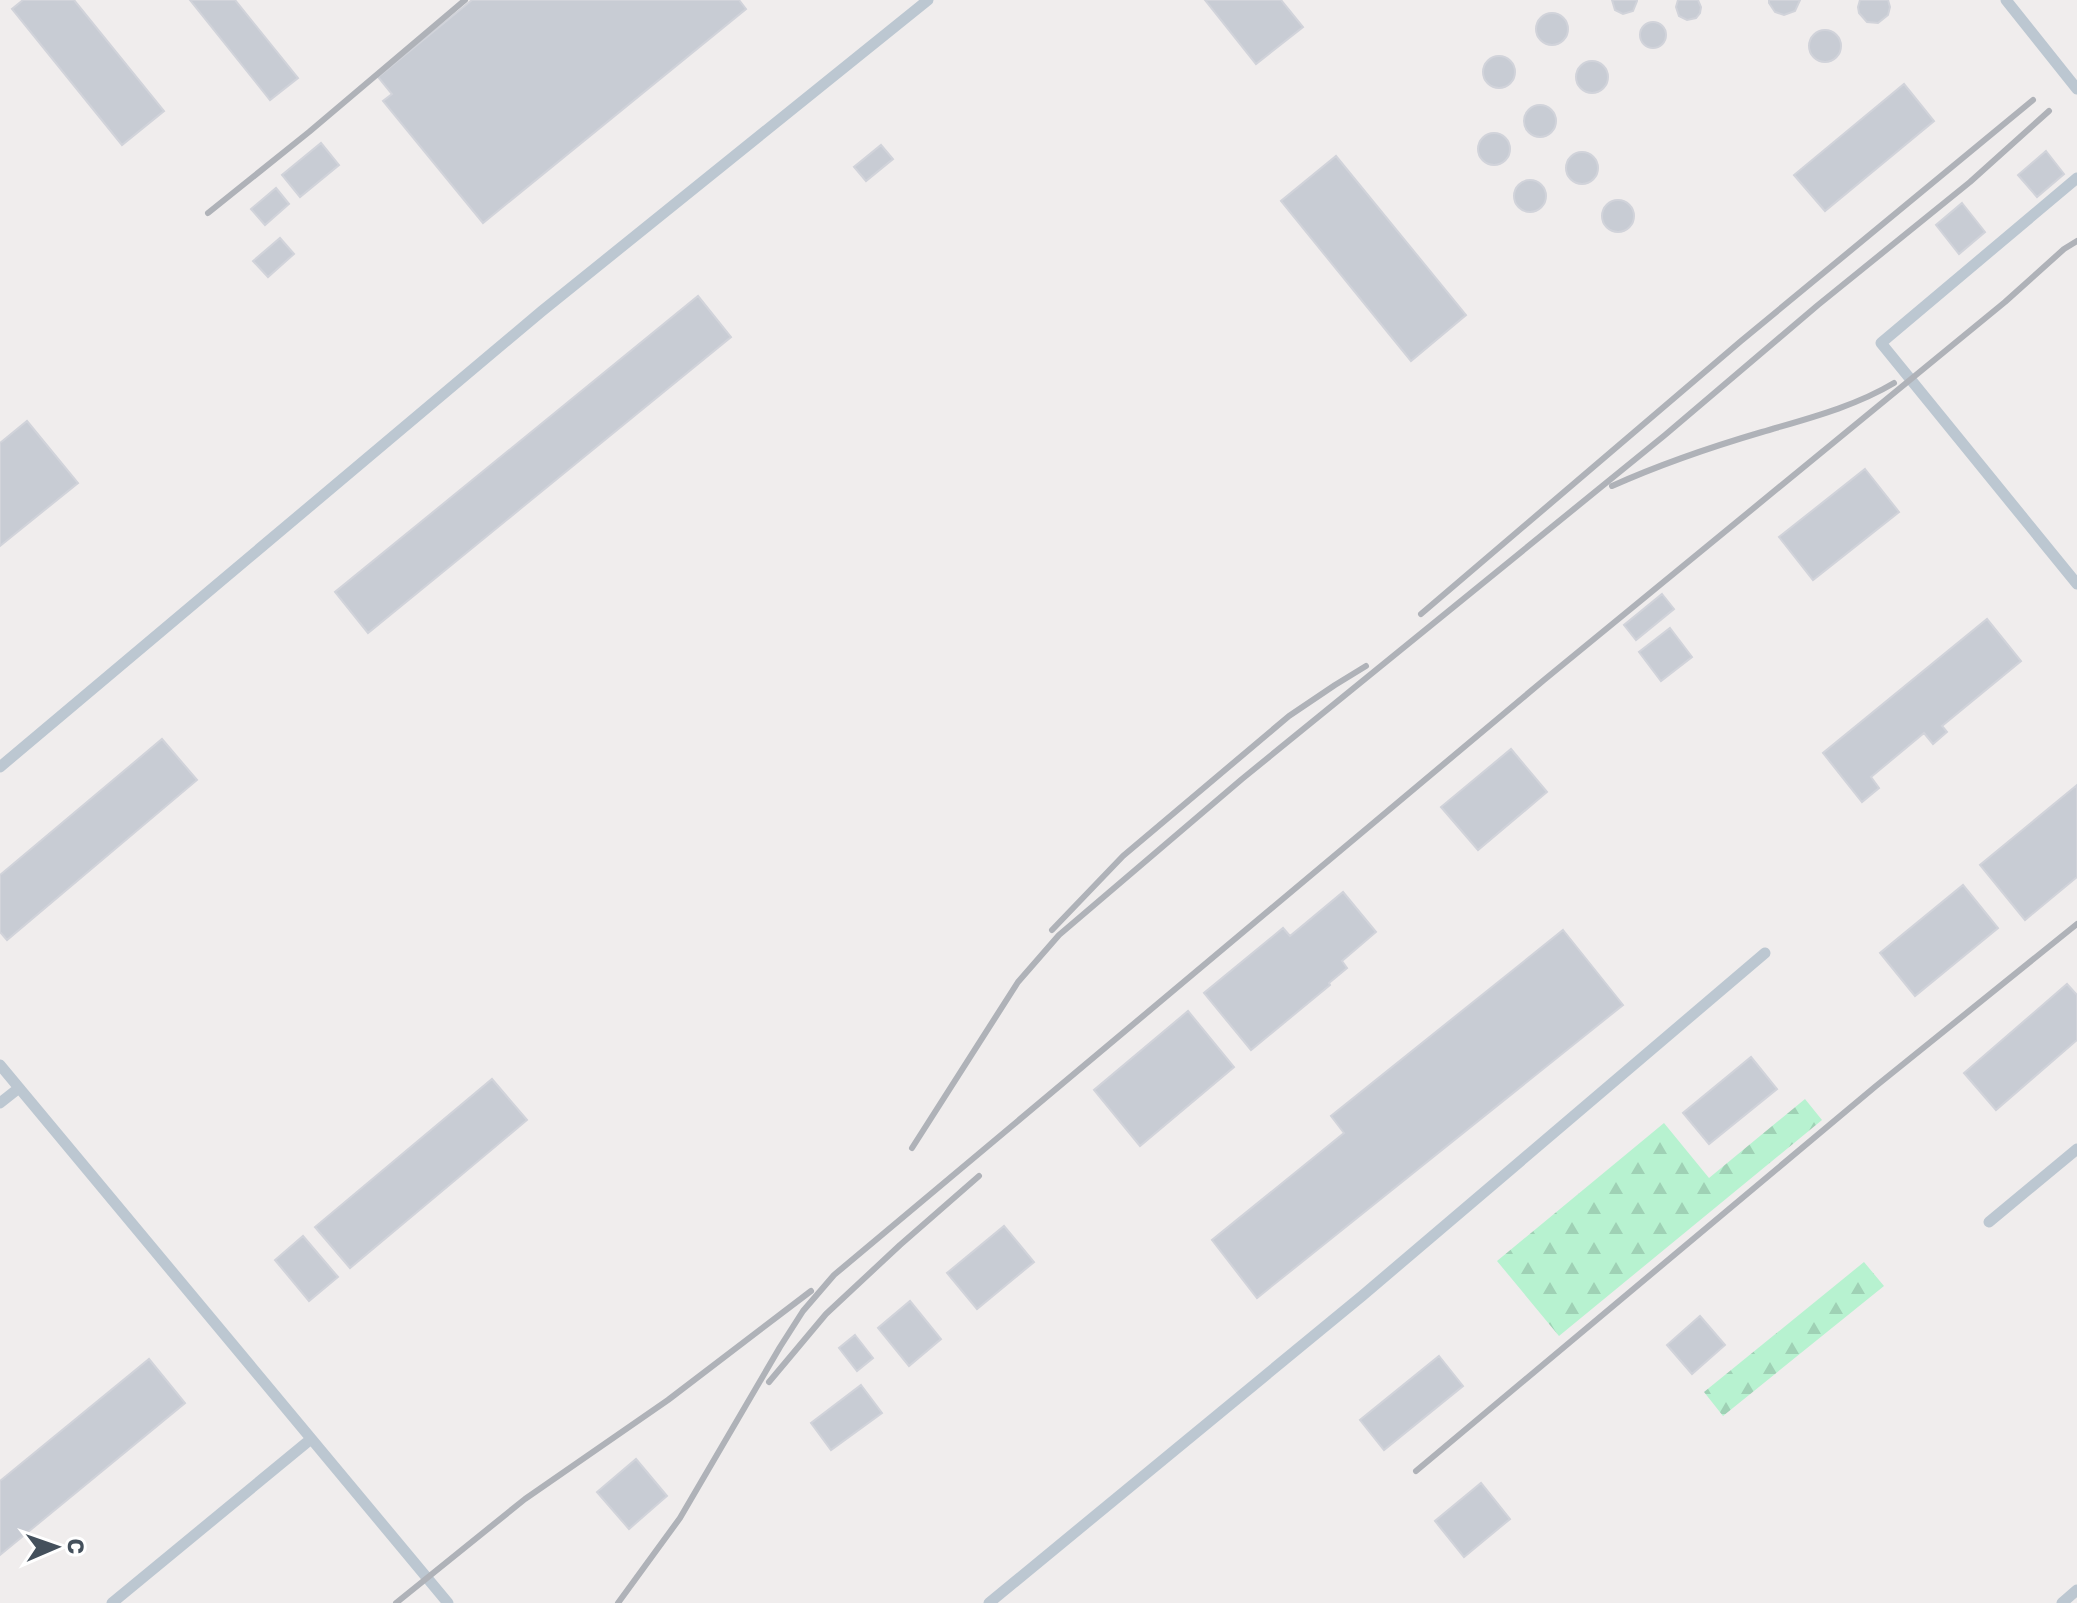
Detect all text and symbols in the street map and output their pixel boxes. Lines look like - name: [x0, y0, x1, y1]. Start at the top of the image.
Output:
- north arrow: [16, 1507, 96, 1587]
- text: С: [63, 1538, 90, 1555]

